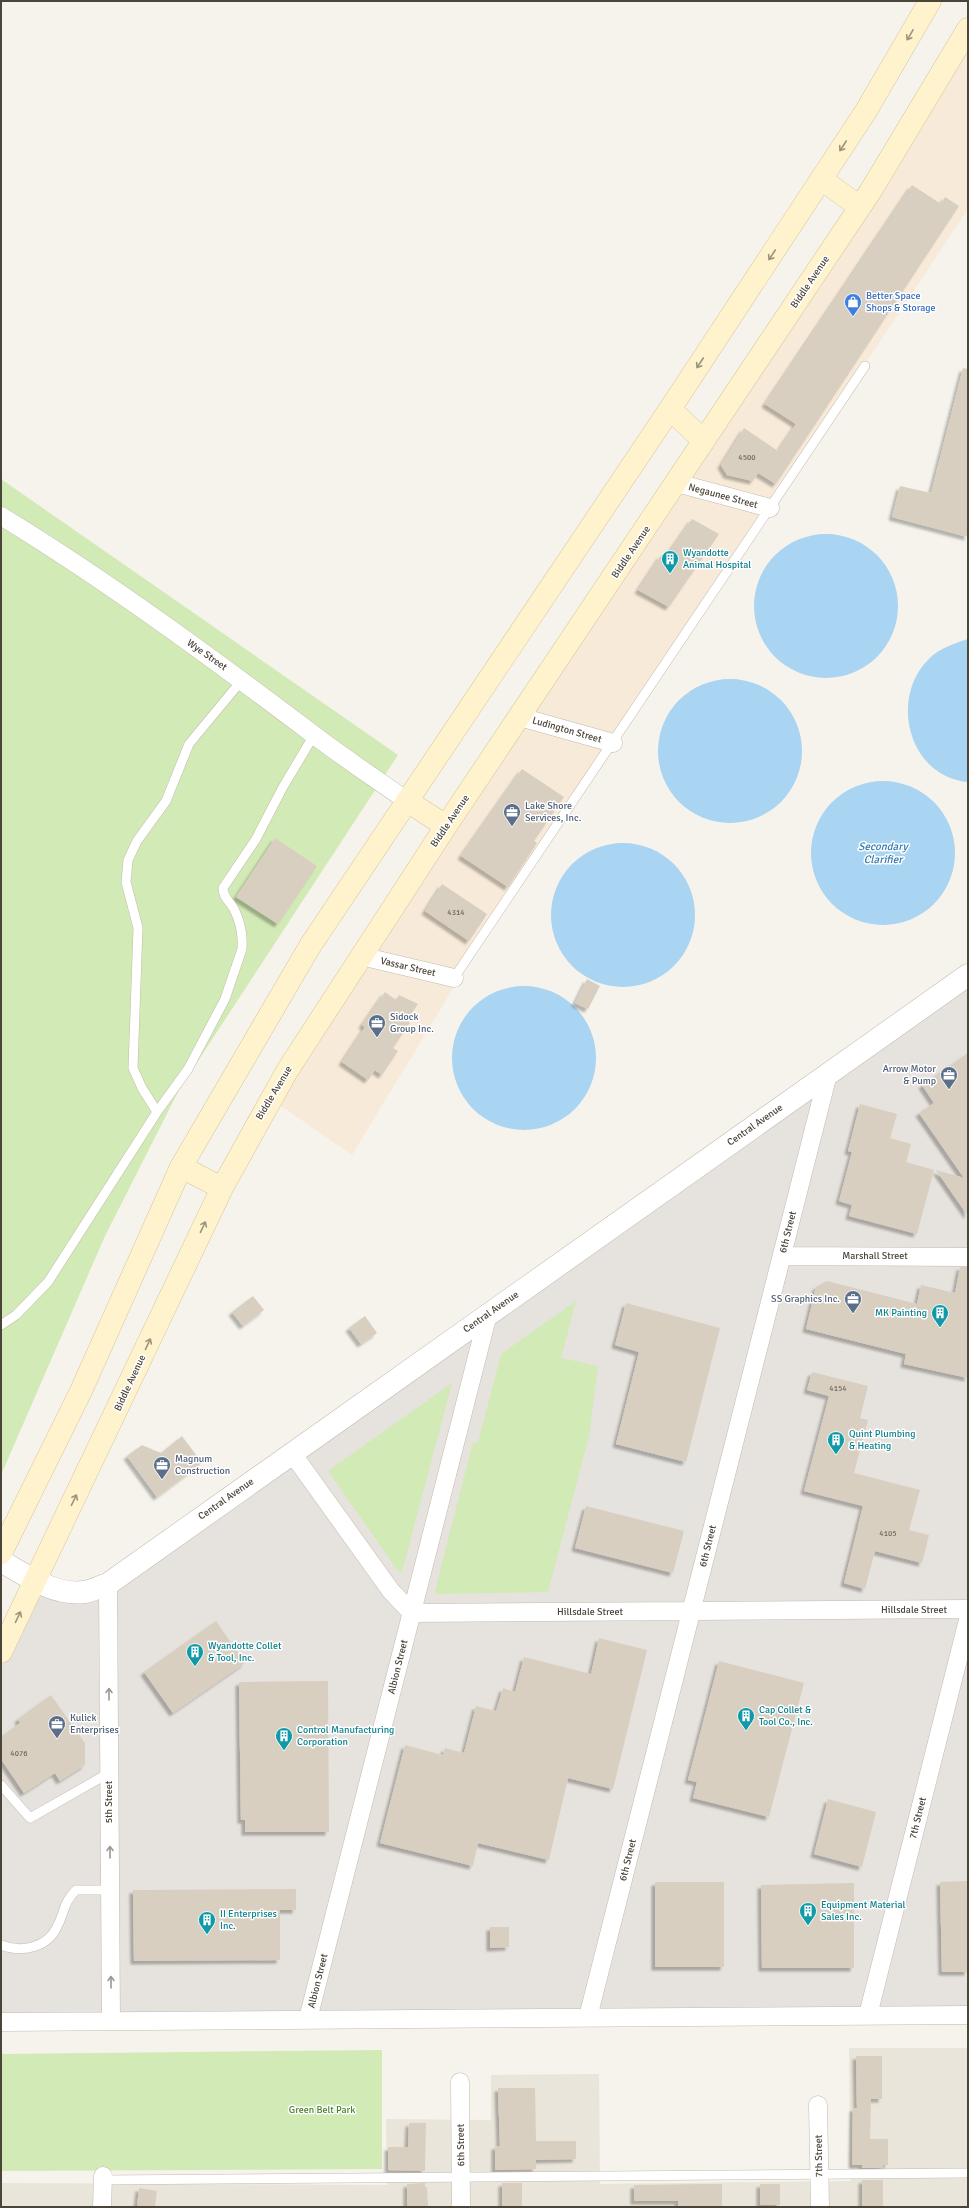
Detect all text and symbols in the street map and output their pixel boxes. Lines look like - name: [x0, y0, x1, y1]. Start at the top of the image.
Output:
- one-way arrow: [906, 29, 914, 41]
- one-way arrow: [839, 140, 847, 151]
- one-way arrow: [767, 249, 776, 260]
- street label: Biddle Avenue: [788, 253, 832, 311]
- place label: Better Space Shops & Storage: [866, 290, 936, 314]
- shop icon: Better Space Shops & Storage: [843, 292, 863, 317]
- one-way arrow: [696, 357, 704, 368]
- house number: 4500: [738, 452, 756, 462]
- street label: Negaunee Street: [687, 481, 759, 511]
- street label: Biddle Avenue: [609, 523, 653, 581]
- place label: Wyandotte Animal Hospital: [683, 547, 751, 571]
- building icon: Wyandotte Animal Hospital: [660, 549, 680, 574]
- street label: Wye Street: [185, 637, 230, 673]
- street label: Ludington Street: [531, 714, 603, 746]
- street label: Biddle Avenue: [428, 792, 472, 850]
- place label: Lake Shore Services, Inc.: [525, 800, 582, 824]
- office icon: Lake Shore Services, Inc.: [502, 802, 522, 827]
- water label: Secondary Clarifier: [858, 840, 910, 866]
- house number: 4314: [447, 907, 465, 917]
- street label: Vassar Street: [379, 955, 437, 979]
- place label: Sidock Group Inc.: [390, 1011, 434, 1035]
- office icon: Sidock Group Inc.: [367, 1013, 387, 1038]
- place label: Arrow Motor & Pump: [883, 1063, 936, 1087]
- street label: Biddle Avenue: [253, 1064, 295, 1122]
- office icon: Arrow Motor & Pump: [939, 1065, 959, 1090]
- street label: Central Avenue: [725, 1101, 785, 1149]
- street label: 6th Street: [777, 1209, 799, 1254]
- one-way arrow: [200, 1221, 207, 1233]
- street label: Marshall Street: [842, 1250, 908, 1262]
- street label: Central Avenue: [461, 1288, 521, 1336]
- office icon: SS Graphics Inc.: [843, 1289, 863, 1314]
- place label: SS Graphics Inc.: [771, 1293, 840, 1305]
- building icon: MK Painting: [930, 1303, 950, 1328]
- place label: MK Painting: [875, 1307, 927, 1319]
- one-way arrow: [145, 1339, 152, 1351]
- street label: Biddle Avenue: [112, 1353, 148, 1413]
- house number: 4154: [829, 1383, 847, 1393]
- place label: Quint Plumbing & Heating: [849, 1428, 915, 1452]
- building icon: Quint Plumbing & Heating: [826, 1430, 846, 1455]
- place label: Magnum Construction: [175, 1453, 230, 1477]
- office icon: Magnum Construction: [152, 1455, 172, 1480]
- street label: Central Avenue: [196, 1475, 256, 1523]
- one-way arrow: [71, 1494, 78, 1506]
- street label: 6th Street: [697, 1523, 719, 1568]
- house number: 4105: [879, 1528, 897, 1538]
- street label: Hillsdale Street: [881, 1604, 948, 1616]
- street label: Hillsdale Street: [557, 1606, 624, 1618]
- one-way arrow: [15, 1611, 22, 1623]
- street label: Albion Street: [385, 1638, 411, 1696]
- place label: Wyandotte Collet & Tool, Inc.: [208, 1640, 282, 1664]
- building icon: Wyandotte Collet & Tool, Inc.: [185, 1642, 205, 1667]
- one-way arrow: [105, 1688, 112, 1701]
- place label: Cap Collet & Tool Co., Inc.: [759, 1704, 813, 1728]
- building icon: Cap Collet & Tool Co., Inc.: [736, 1706, 756, 1731]
- place label: Kulick Enterprises: [70, 1712, 119, 1736]
- office icon: Kulick Enterprises: [47, 1714, 67, 1739]
- place label: Control Manufacturing Corporation: [297, 1724, 394, 1748]
- building icon: Control Manufacturing Corporation: [274, 1726, 294, 1751]
- house number: 4076: [10, 1748, 28, 1758]
- street label: 5th Street: [103, 1780, 115, 1823]
- street label: 7th Street: [907, 1795, 929, 1840]
- street label: 6th Street: [617, 1837, 639, 1882]
- one-way arrow: [106, 1846, 114, 1859]
- place label: Equipment Material Sales Inc.: [821, 1899, 905, 1923]
- building icon: Equipment Material Sales Inc.: [798, 1901, 818, 1926]
- place label: II Enterprises Inc.: [220, 1908, 278, 1932]
- building icon: II Enterprises Inc.: [197, 1910, 217, 1935]
- street label: Albion Street: [305, 1952, 331, 2010]
- one-way arrow: [107, 1976, 115, 1989]
- park label: Green Belt Park: [289, 2104, 355, 2116]
- street label: 6th Street: [455, 2123, 467, 2166]
- street label: 7th Street: [813, 2134, 825, 2177]

